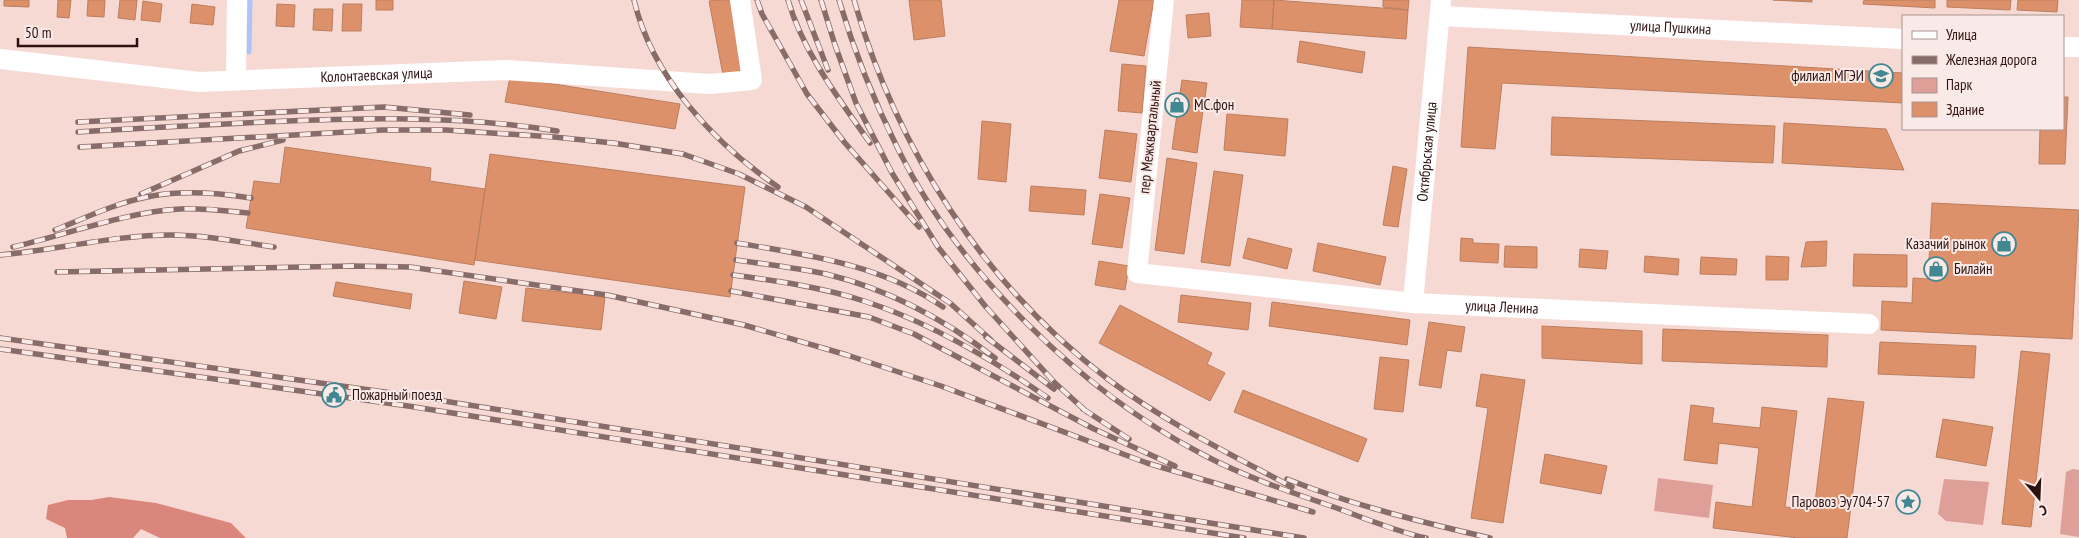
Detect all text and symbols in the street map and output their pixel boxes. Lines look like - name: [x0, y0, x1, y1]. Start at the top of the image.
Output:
- scale bar: [18, 15, 136, 47]
- street label: улица Пушкина: [1630, 15, 1712, 38]
- legend: [1902, 15, 2064, 130]
- text: 50 m: [25, 23, 51, 42]
- text: Улица: [1946, 25, 1977, 44]
- text: Железная дорога: [1945, 50, 2037, 69]
- street label: Колонтаевская улица: [320, 63, 433, 86]
- school or university icon: филиал МГЭИ: [1868, 63, 1894, 89]
- place label: филиал МГЭИ: [1791, 66, 1864, 85]
- text: Парк: [1946, 75, 1972, 94]
- street label: пер Межквартальный: [1134, 79, 1165, 195]
- shop icon: МС.фон: [1164, 92, 1190, 118]
- place label: МС.фон: [1194, 95, 1234, 114]
- text: Здание: [1946, 100, 1984, 119]
- street label: Октябрьская улица: [1412, 101, 1441, 202]
- shop icon: Казачий рынок: [1991, 231, 2017, 257]
- place label: Казачий рынок: [1906, 234, 1986, 253]
- shop icon: Билайн: [1923, 256, 1949, 282]
- place label: Билайн: [1954, 259, 1992, 278]
- street label: улица Ленина: [1465, 295, 1539, 318]
- public building icon: Пожарный поезд: [321, 382, 347, 408]
- place label: Пожарный поезд: [352, 385, 443, 404]
- north arrow: [2014, 473, 2064, 523]
- place icon: Паровоз Эу704-57: [1895, 489, 1921, 515]
- place label: Паровоз Эу704-57: [1792, 492, 1890, 511]
- text: С: [2037, 501, 2049, 520]

